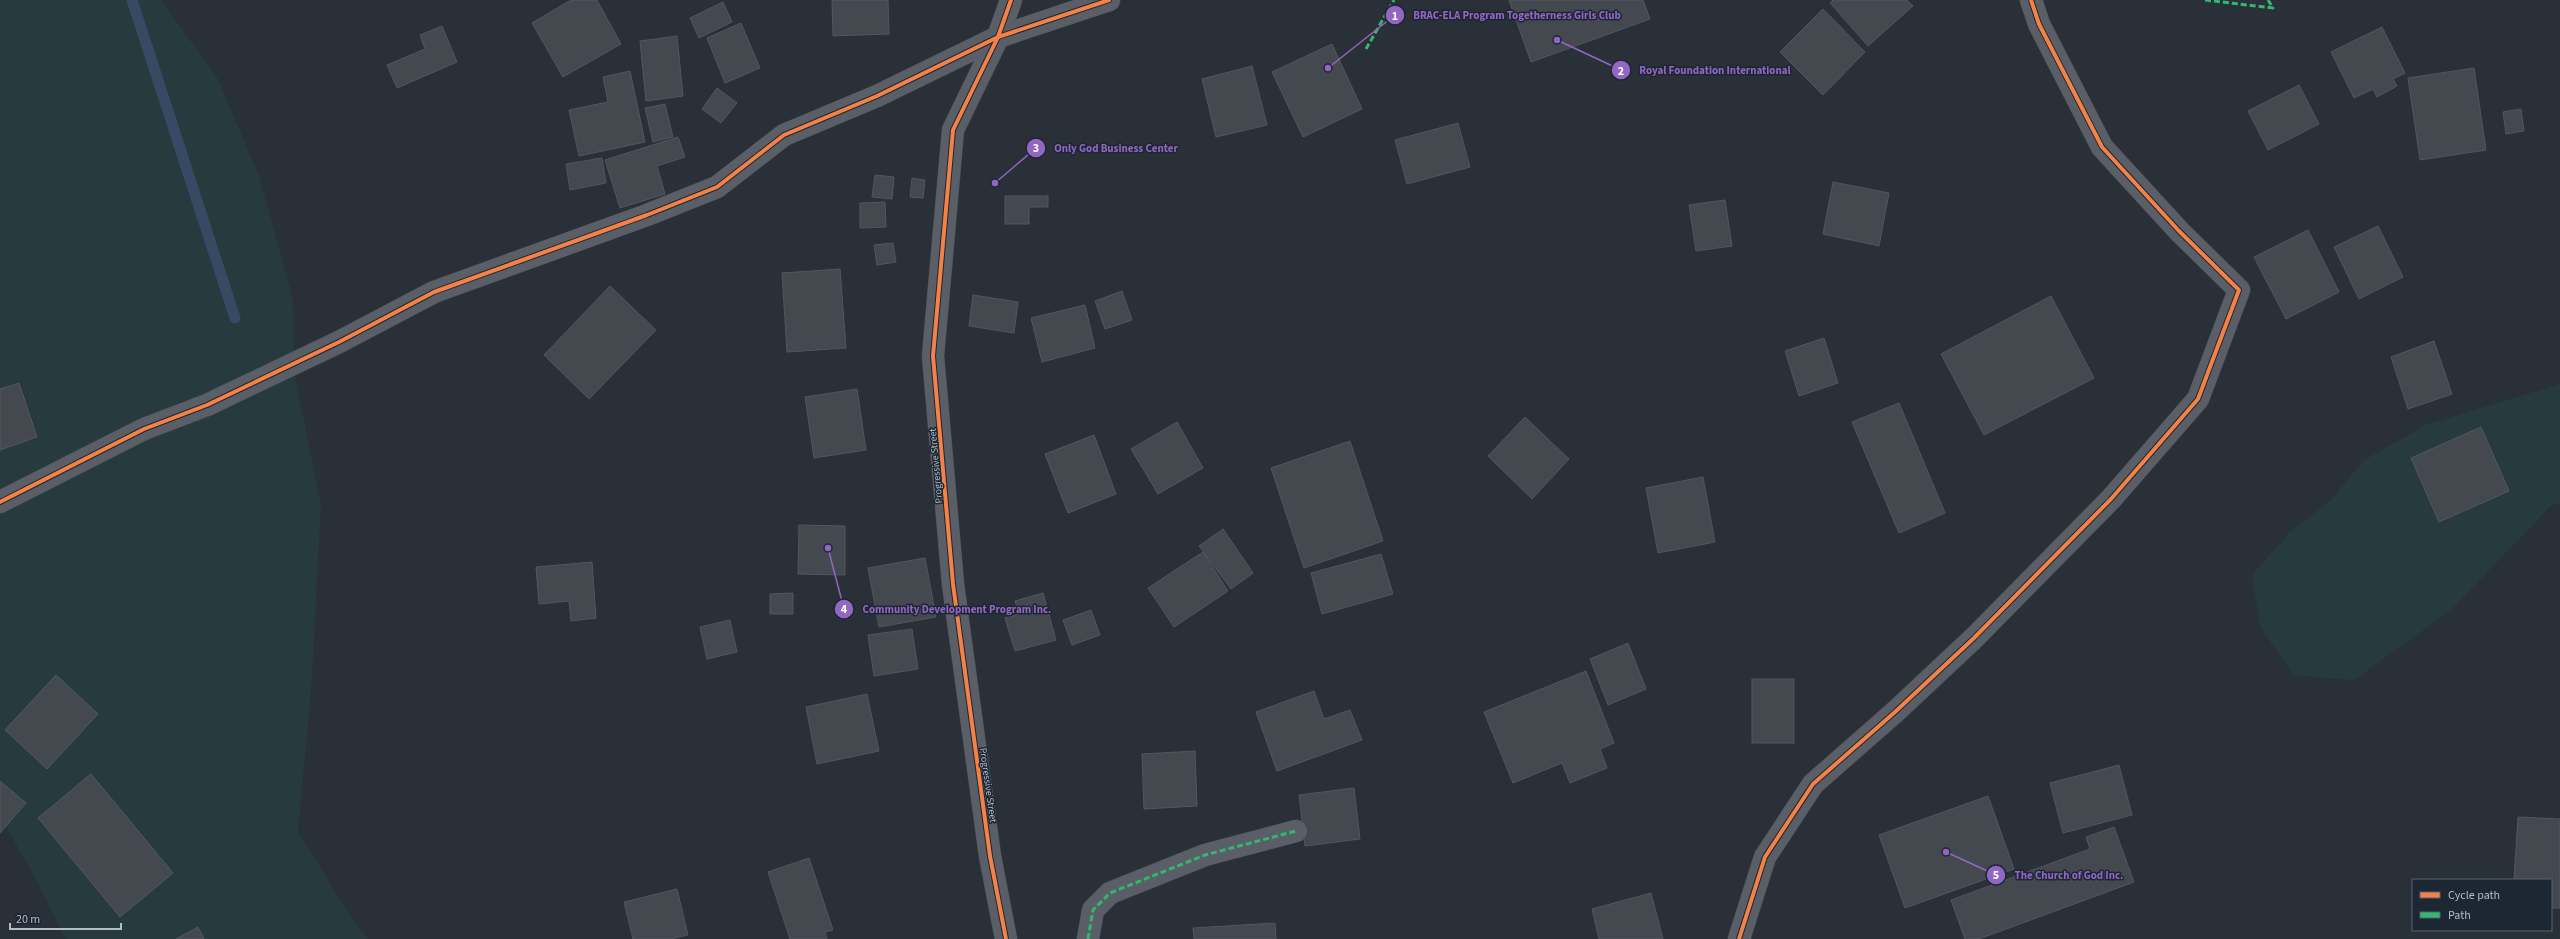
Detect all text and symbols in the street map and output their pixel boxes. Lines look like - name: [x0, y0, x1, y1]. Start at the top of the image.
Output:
- callout: BRAC-ELA Program Togetherness Girls Club: [1385, 4, 1629, 27]
- text: 1: [1392, 8, 1398, 25]
- text: BRAC-ELA Program Togetherness Girls Club: [1413, 8, 1621, 23]
- callout: Royal Foundation International: [1611, 59, 1799, 82]
- text: 2: [1618, 63, 1624, 80]
- text: Royal Foundation International: [1639, 63, 1792, 78]
- callout: Only God Business Center: [1026, 136, 1186, 159]
- text: 3: [1033, 140, 1039, 157]
- text: Only God Business Center: [1054, 141, 1178, 156]
- street label: Progressive Street: [926, 427, 946, 504]
- callout: Community Development Program Inc.: [834, 597, 1059, 620]
- text: 4: [841, 601, 848, 618]
- text: Community Development Program Inc.: [863, 602, 1051, 617]
- street label: Progressive Street: [976, 747, 1000, 824]
- callout: The Church of God Inc.: [1986, 864, 2131, 887]
- text: 5: [1993, 867, 1999, 884]
- text: The Church of God Inc.: [2015, 868, 2123, 883]
- legend: [2412, 879, 2552, 931]
- text: Cycle path: [2448, 887, 2500, 904]
- scale bar: [10, 905, 121, 931]
- text: Path: [2448, 907, 2471, 924]
- text: 20 m: [16, 911, 40, 928]

